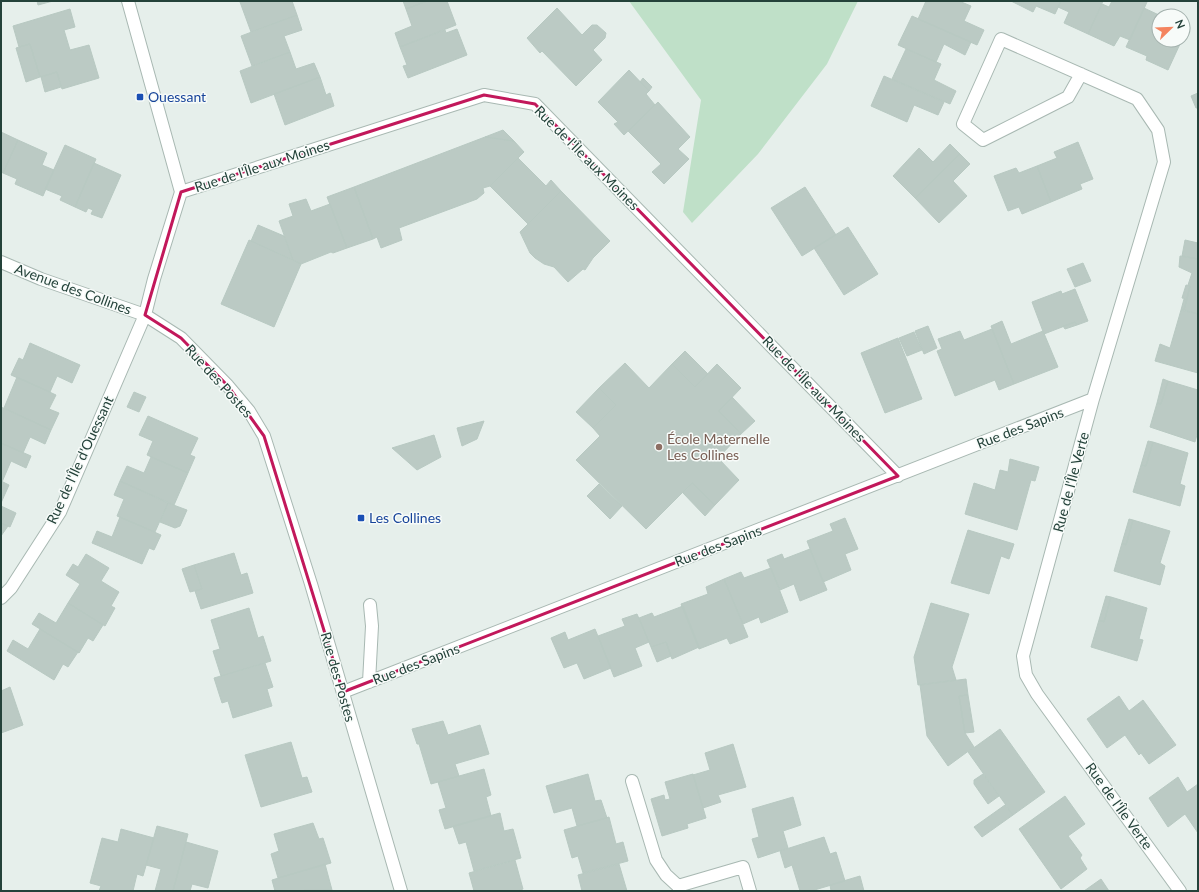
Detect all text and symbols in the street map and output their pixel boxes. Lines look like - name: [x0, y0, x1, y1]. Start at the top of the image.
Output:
- north arrow: [1151, 8, 1191, 48]
- text: N: [1173, 17, 1188, 30]
- place label: Ouessant: [148, 88, 206, 105]
- marker: Ouessant: [135, 92, 145, 102]
- street label: Rue de l'Île aux Moines: [531, 102, 643, 214]
- street label: Rue de l'Île aux Moines: [192, 136, 332, 195]
- street label: Avenue des Collines: [12, 259, 134, 318]
- street label: Rue de l'Île aux Moines: [759, 332, 869, 445]
- street label: Rue des Postes: [182, 341, 257, 421]
- street label: Rue de l'Île d'Ouessant: [42, 393, 117, 526]
- street label: Rue des Sapins: [974, 403, 1066, 452]
- place label: École Maternelle Les Collines: [667, 430, 770, 463]
- street label: Rue de l'Île Verte: [1049, 430, 1092, 534]
- marker: École Maternelle Les Collines: [654, 442, 664, 452]
- place label: Les Collines: [369, 509, 441, 526]
- marker: Les Collines: [356, 513, 366, 523]
- street label: Rue des Sapins: [672, 521, 764, 570]
- street label: Rue des Postes: [318, 630, 359, 724]
- street label: Rue des Sapins: [370, 639, 462, 688]
- street label: Rue de l'Île Verte: [1082, 759, 1157, 852]

